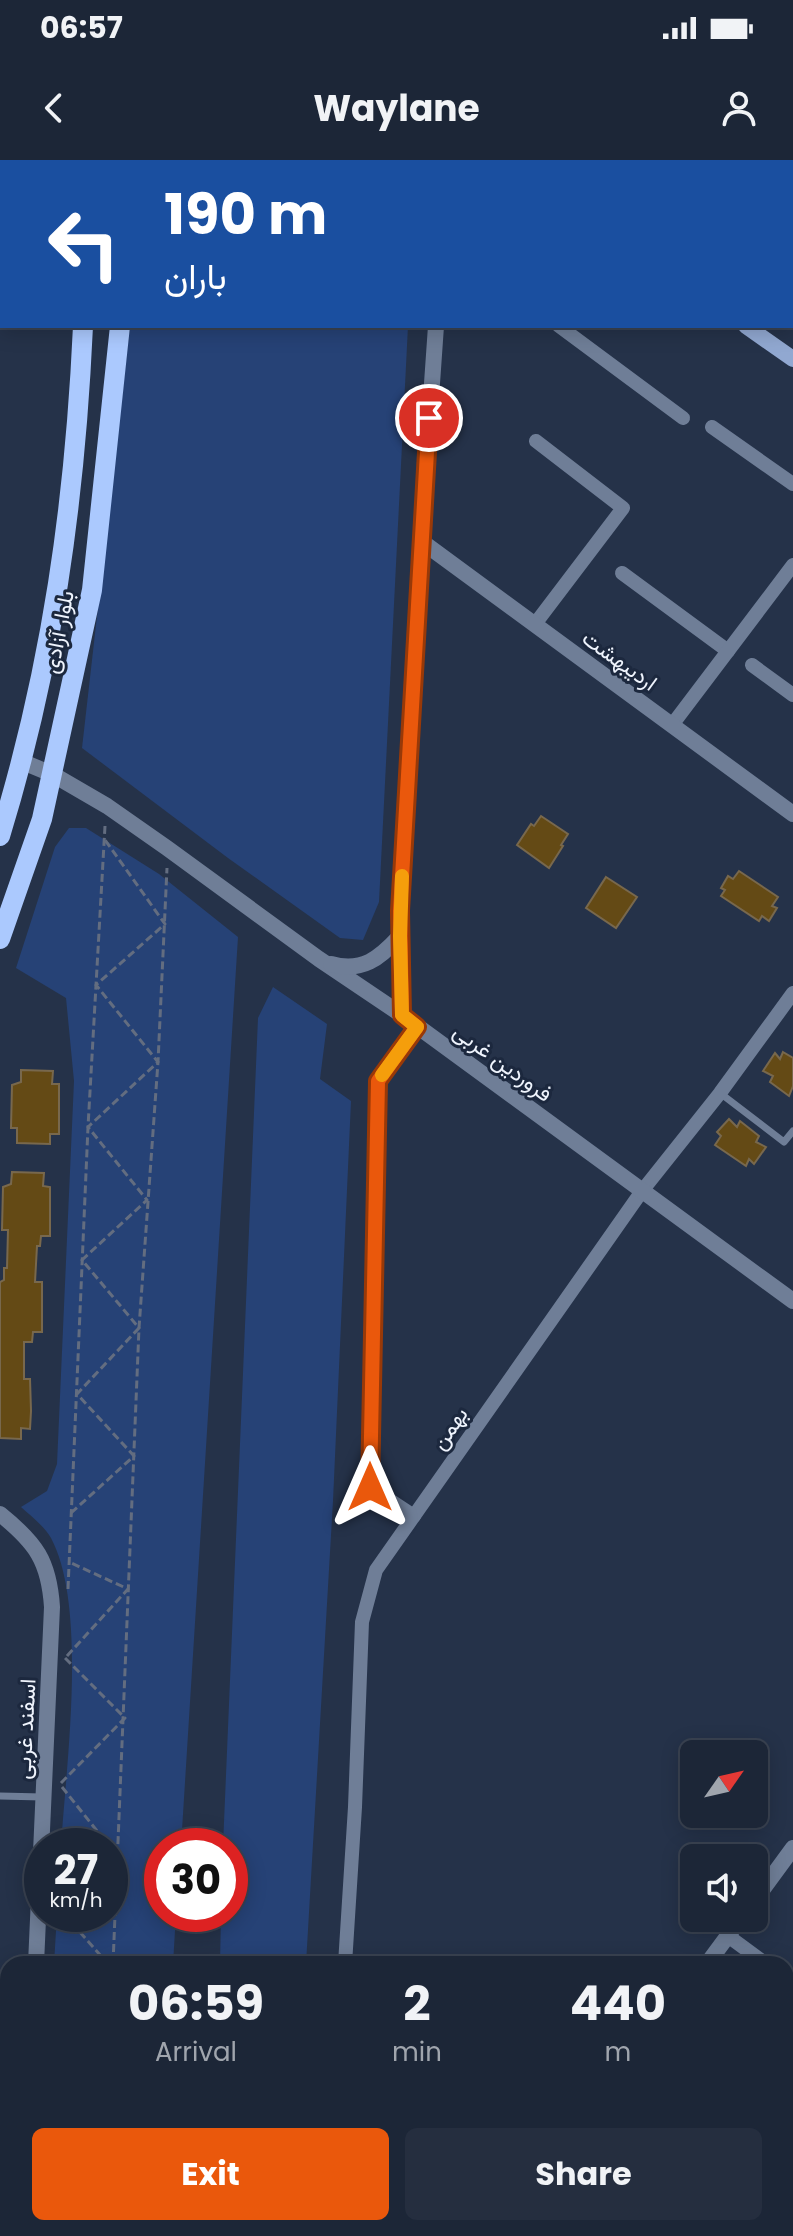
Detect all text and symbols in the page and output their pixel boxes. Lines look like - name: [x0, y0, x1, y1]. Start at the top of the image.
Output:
- text: 06:57: [40, 6, 123, 49]
- text: Waylane: [313, 83, 480, 134]
- icon: back: [32, 86, 76, 130]
- icon: person: [717, 86, 761, 130]
- text: 190 m: [164, 175, 327, 254]
- icon: left: [32, 192, 136, 296]
- text: باران: [164, 251, 227, 302]
- pin: [395, 384, 463, 452]
- icon: arrive: [407, 396, 451, 440]
- street label: بلوار آزادی: [35, 588, 82, 676]
- street label: اردیبهشت: [576, 623, 664, 698]
- street label: فروردین غربی: [447, 1016, 559, 1109]
- street label: بهمن: [424, 1401, 475, 1456]
- position arrow: [328, 1445, 412, 1529]
- street label: اسفند غربی: [7, 1678, 44, 1780]
- north arrow: [680, 1740, 768, 1828]
- map controls: [680, 1740, 768, 1932]
- speed limit sign: 30: [144, 1828, 248, 1932]
- text: 27: [54, 1842, 98, 1898]
- button: sound: [680, 1844, 768, 1932]
- text: km/h: [49, 1886, 103, 1914]
- text: 06:59: [128, 1970, 264, 2037]
- text: 2: [403, 1970, 431, 2037]
- text: 440: [570, 1970, 666, 2037]
- text: Arrival: [155, 2034, 237, 2070]
- text: min: [392, 2034, 442, 2070]
- text: m: [605, 2034, 631, 2070]
- button: Exit: [32, 2128, 389, 2220]
- button: Share: [405, 2128, 762, 2220]

